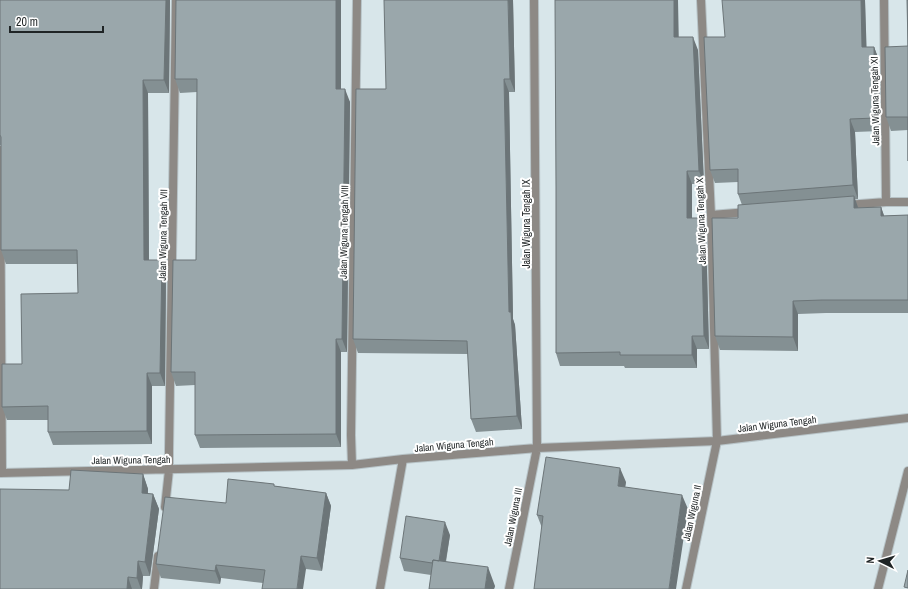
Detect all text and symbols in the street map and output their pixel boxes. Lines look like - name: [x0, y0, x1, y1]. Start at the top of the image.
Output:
- scale bar: [10, 8, 103, 34]
- text: 20 m: [16, 14, 38, 30]
- street label: Jalan Wiguna Tengah XI: [868, 56, 882, 146]
- street label: Jalan Wiguna Tengah X: [693, 177, 709, 265]
- street label: Jalan Wiguna Tengah IX: [520, 179, 533, 269]
- street label: Jalan Wiguna Tengah VIII: [337, 185, 351, 279]
- street label: Jalan Wiguna Tengah VII: [156, 189, 170, 281]
- street label: Jalan Wiguna Tengah: [737, 413, 817, 435]
- street label: Jalan Wiguna Tengah: [414, 435, 494, 455]
- street label: Jalan Wiguna Tengah: [91, 453, 171, 467]
- street label: Jalan Wiguna II: [680, 484, 704, 542]
- street label: Jalan Wiguna III: [501, 487, 525, 547]
- north arrow: [860, 541, 900, 581]
- text: N: [863, 556, 877, 564]

